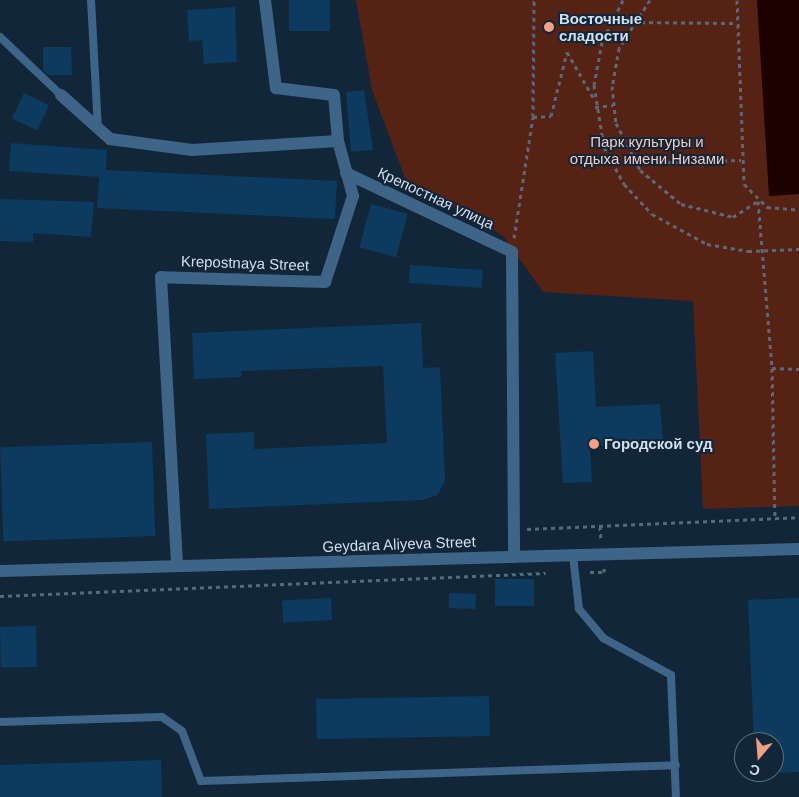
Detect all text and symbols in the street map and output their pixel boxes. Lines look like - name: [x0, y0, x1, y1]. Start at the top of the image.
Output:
- place label: Восточные сладости: [559, 9, 642, 44]
- marker: Восточные сладости: [543, 21, 555, 33]
- park label: Парк культуры и отдыха имени Низами: [570, 132, 724, 167]
- street label: Крепостная улица: [375, 163, 497, 233]
- street label: Krepostnaya Street: [181, 252, 309, 274]
- place label: Городской суд: [604, 435, 712, 453]
- marker: Городской суд: [588, 438, 600, 450]
- street label: Geydara Aliyeva Street: [322, 532, 476, 556]
- north arrow: [734, 732, 784, 782]
- text: С: [747, 761, 762, 779]

